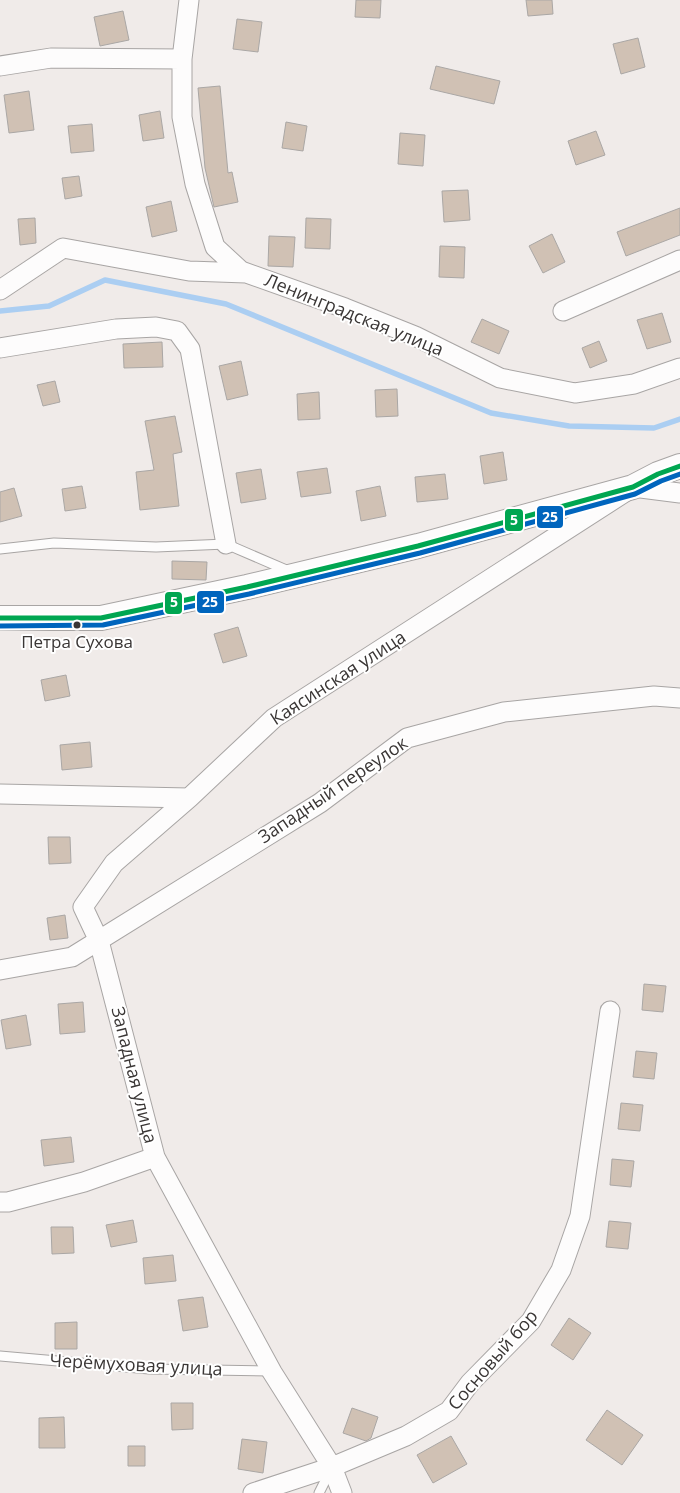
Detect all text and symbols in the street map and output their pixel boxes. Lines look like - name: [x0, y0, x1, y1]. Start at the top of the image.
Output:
- street label: Ленинградская улица: [261, 267, 447, 361]
- line badge: 25: [536, 505, 564, 529]
- text: 25: [542, 507, 558, 526]
- line badge: 5: [504, 508, 524, 532]
- text: 5: [510, 510, 518, 529]
- line badge: 25: [196, 590, 225, 614]
- line badge: 5: [164, 591, 183, 615]
- text: 5: [170, 592, 178, 611]
- text: 25: [202, 592, 218, 611]
- marker: Петра Сухова: [72, 620, 82, 630]
- street label: Каясинская улица: [265, 624, 410, 730]
- place label: Петра Сухова: [21, 630, 133, 653]
- street label: Западный переулок: [253, 730, 412, 848]
- street label: Западная улица: [106, 1004, 164, 1146]
- street label: Сосновый бор: [442, 1304, 543, 1415]
- street label: Черёмуховая улица: [49, 1347, 223, 1381]

